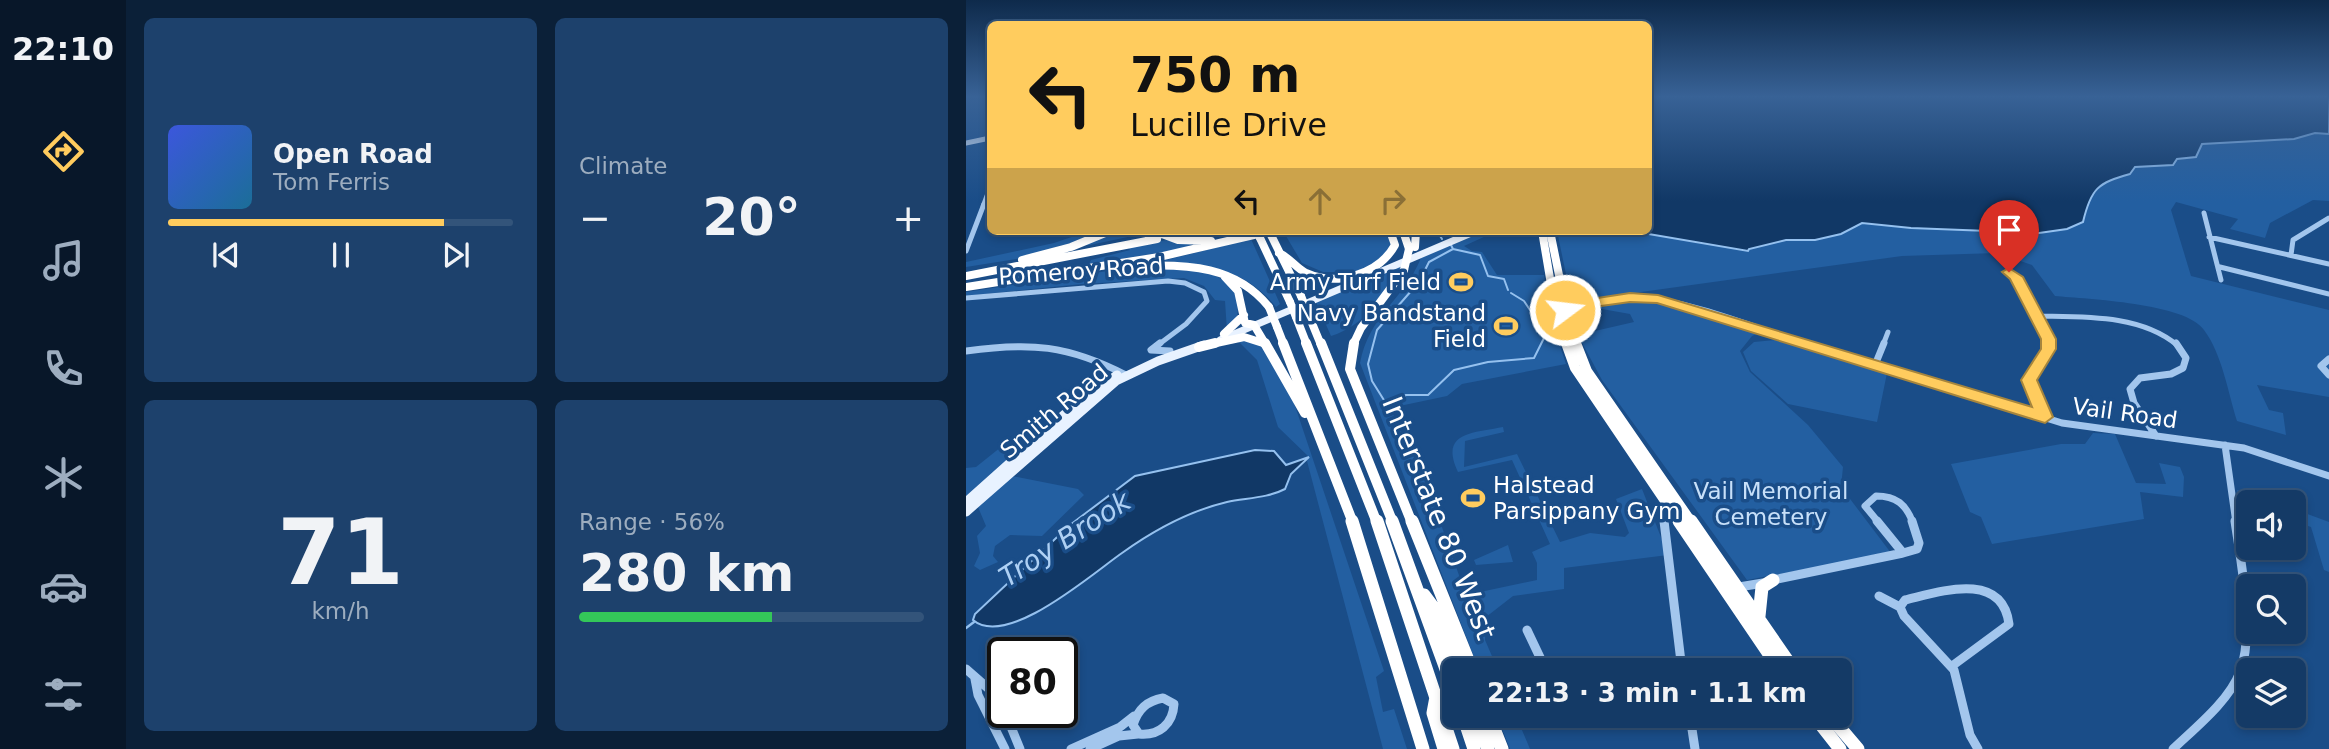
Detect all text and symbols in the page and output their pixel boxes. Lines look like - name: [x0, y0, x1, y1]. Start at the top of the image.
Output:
- text: 22:10: [12, 30, 114, 68]
- text: 750 m: [1130, 47, 1300, 104]
- icon: left: [1015, 49, 1106, 140]
- text: Lucille Drive: [1130, 106, 1327, 144]
- icon: directions: [39, 127, 88, 176]
- text: Open Road: [273, 139, 433, 169]
- text: Climate: [579, 153, 668, 179]
- text: Tom Ferris: [273, 169, 390, 195]
- icon: left: [1228, 182, 1266, 220]
- icon: ahead: [1301, 182, 1339, 220]
- icon: right: [1374, 182, 1412, 220]
- text: 20°: [702, 187, 801, 247]
- text: −: [579, 196, 611, 240]
- text: +: [892, 196, 924, 240]
- pin: [1979, 200, 2039, 272]
- icon: arrive: [1990, 211, 2028, 249]
- icon: music: [39, 236, 88, 285]
- icon: previous: [207, 236, 245, 274]
- icon: pause: [322, 236, 360, 274]
- icon: next: [437, 236, 475, 274]
- street label: Pomeroy Road: [998, 252, 1164, 290]
- sports icon: Army Turf Field: [1447, 268, 1475, 296]
- place label: Army Turf Field: [1270, 269, 1441, 295]
- position arrow: [1528, 273, 1602, 347]
- place label: Navy Bandstand Field: [1297, 300, 1486, 352]
- sports icon: Navy Bandstand Field: [1492, 312, 1520, 340]
- icon: phone: [39, 344, 88, 393]
- street label: Smith Road: [995, 359, 1113, 463]
- street label: Interstate 80 West: [1375, 392, 1503, 644]
- street label: Vail Road: [2071, 393, 2179, 433]
- icon: climate: [39, 453, 88, 502]
- place label: Halstead Parsippany Gym: [1493, 472, 1680, 524]
- park label: Vail Memorial Cemetery: [1694, 478, 1848, 530]
- water label: Troy Brook: [993, 483, 1138, 594]
- sports icon: Halstead Parsippany Gym: [1459, 484, 1487, 512]
- map controls: [2236, 490, 2306, 728]
- button: sound: [2236, 490, 2306, 560]
- text: 71: [277, 500, 404, 605]
- text: Range · 56%: [579, 509, 725, 535]
- text: 280 km: [579, 543, 794, 603]
- icon: car: [39, 562, 88, 611]
- button: search: [2236, 574, 2306, 644]
- text: km/h: [311, 598, 370, 624]
- speed limit sign: 80: [987, 637, 1078, 728]
- button: layers: [2236, 658, 2306, 728]
- icon: filters: [39, 670, 88, 719]
- text: 22:13 · 3 min · 1.1 km: [1487, 678, 1807, 708]

